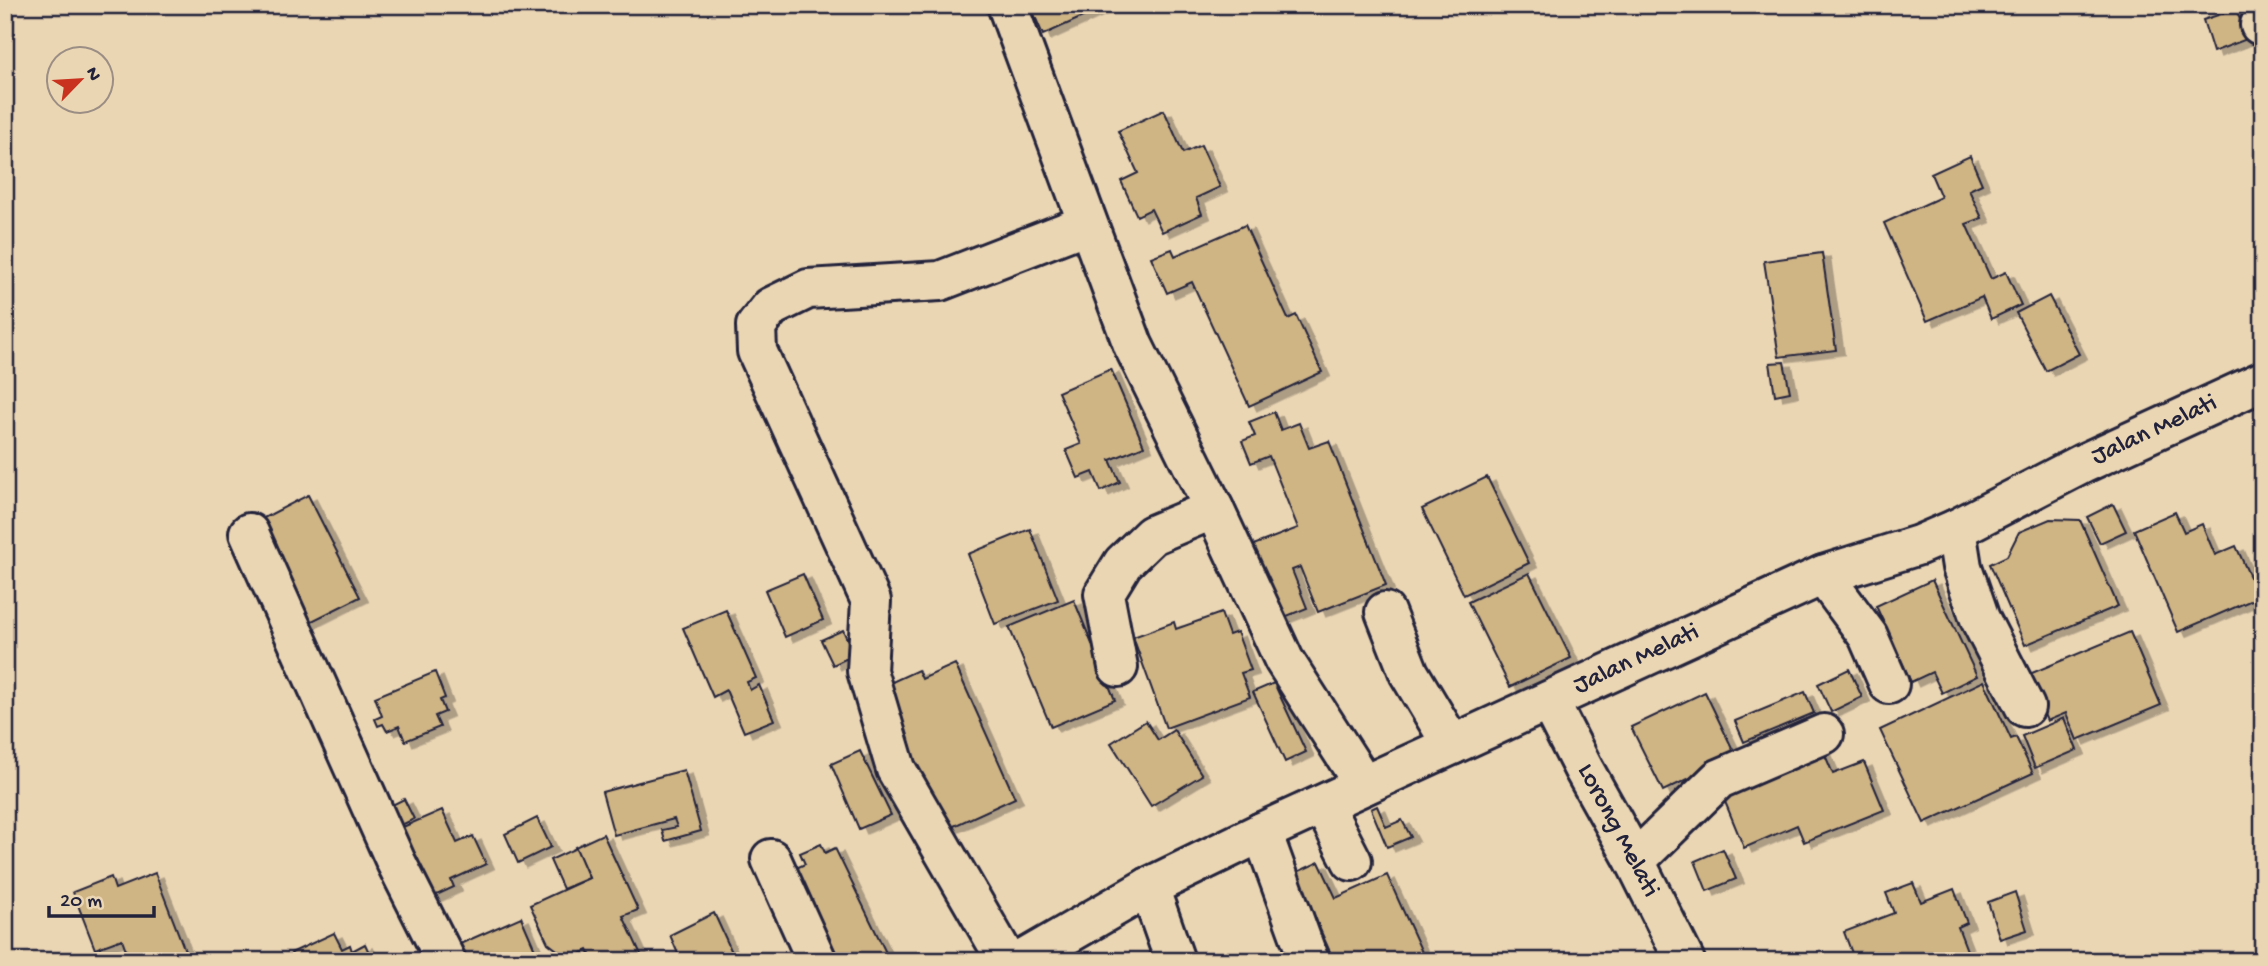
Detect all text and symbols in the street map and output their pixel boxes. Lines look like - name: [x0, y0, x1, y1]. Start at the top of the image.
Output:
- north arrow: [46, 46, 116, 116]
- text: N: [79, 64, 105, 85]
- street label: Jalan Melati: [2087, 388, 2223, 474]
- street label: Jalan Melati: [1569, 617, 1705, 703]
- street label: Lorong Melati: [1569, 759, 1665, 903]
- scale bar: [49, 875, 154, 919]
- text: 20 m: [60, 890, 102, 915]

